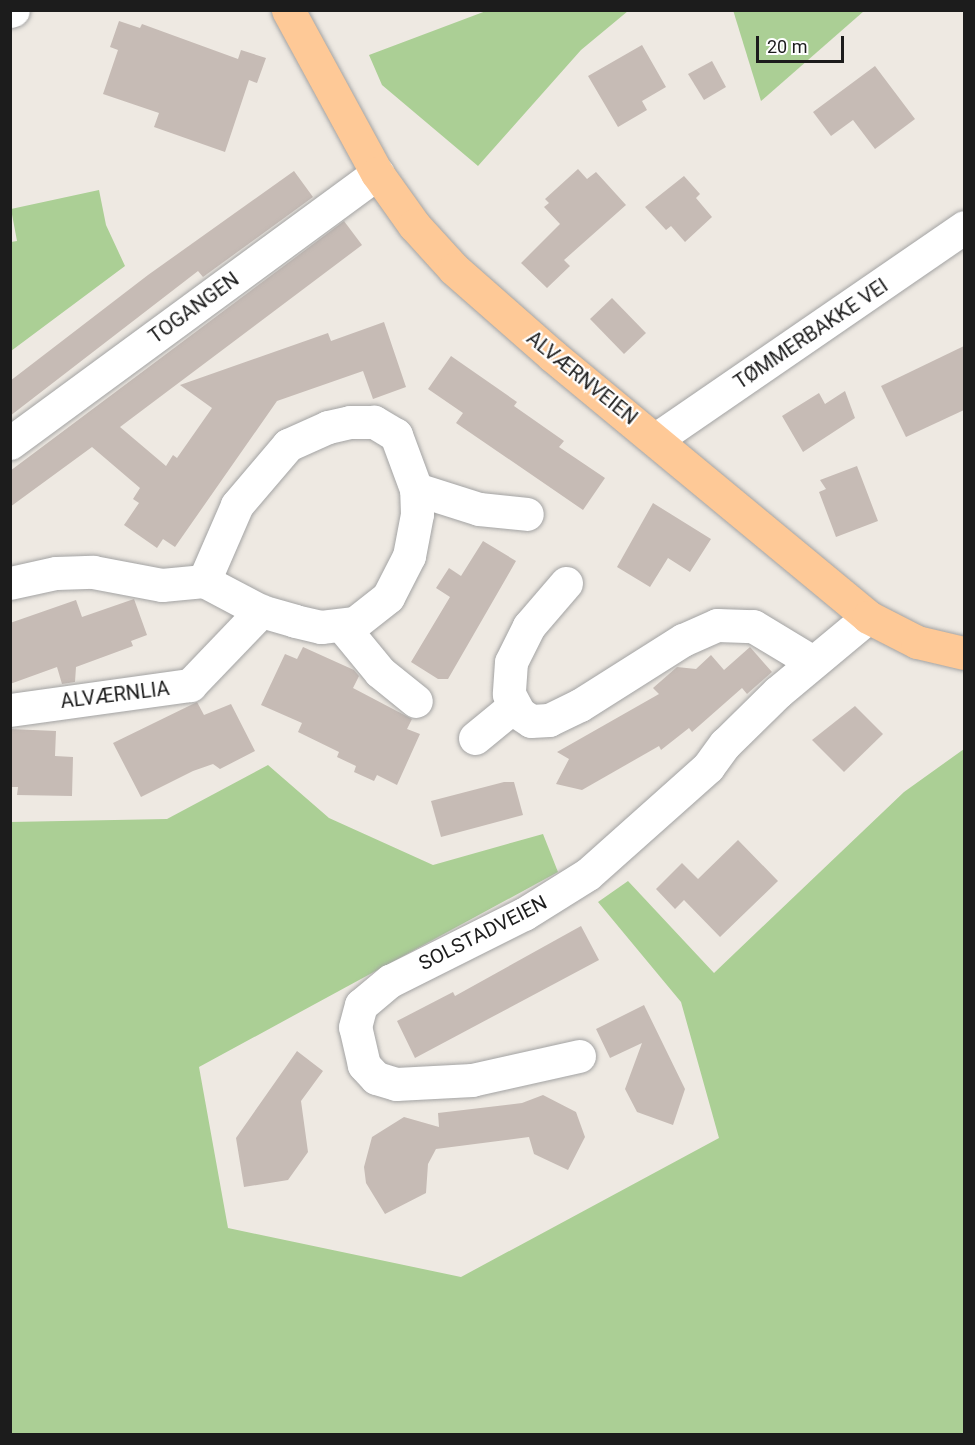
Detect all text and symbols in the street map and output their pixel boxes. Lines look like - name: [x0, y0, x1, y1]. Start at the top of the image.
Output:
- scale bar: [759, 24, 848, 62]
- text: 20 m: [767, 36, 807, 57]
- street label: TOGANGEN: [144, 267, 244, 349]
- street label: TØMMERBAKKE VEI: [729, 274, 893, 394]
- street label: ALVÆRNVEIEN: [522, 326, 642, 430]
- street label: ALVÆRNLIA: [59, 676, 171, 714]
- street label: SOLSTADVEIEN: [415, 890, 551, 976]

